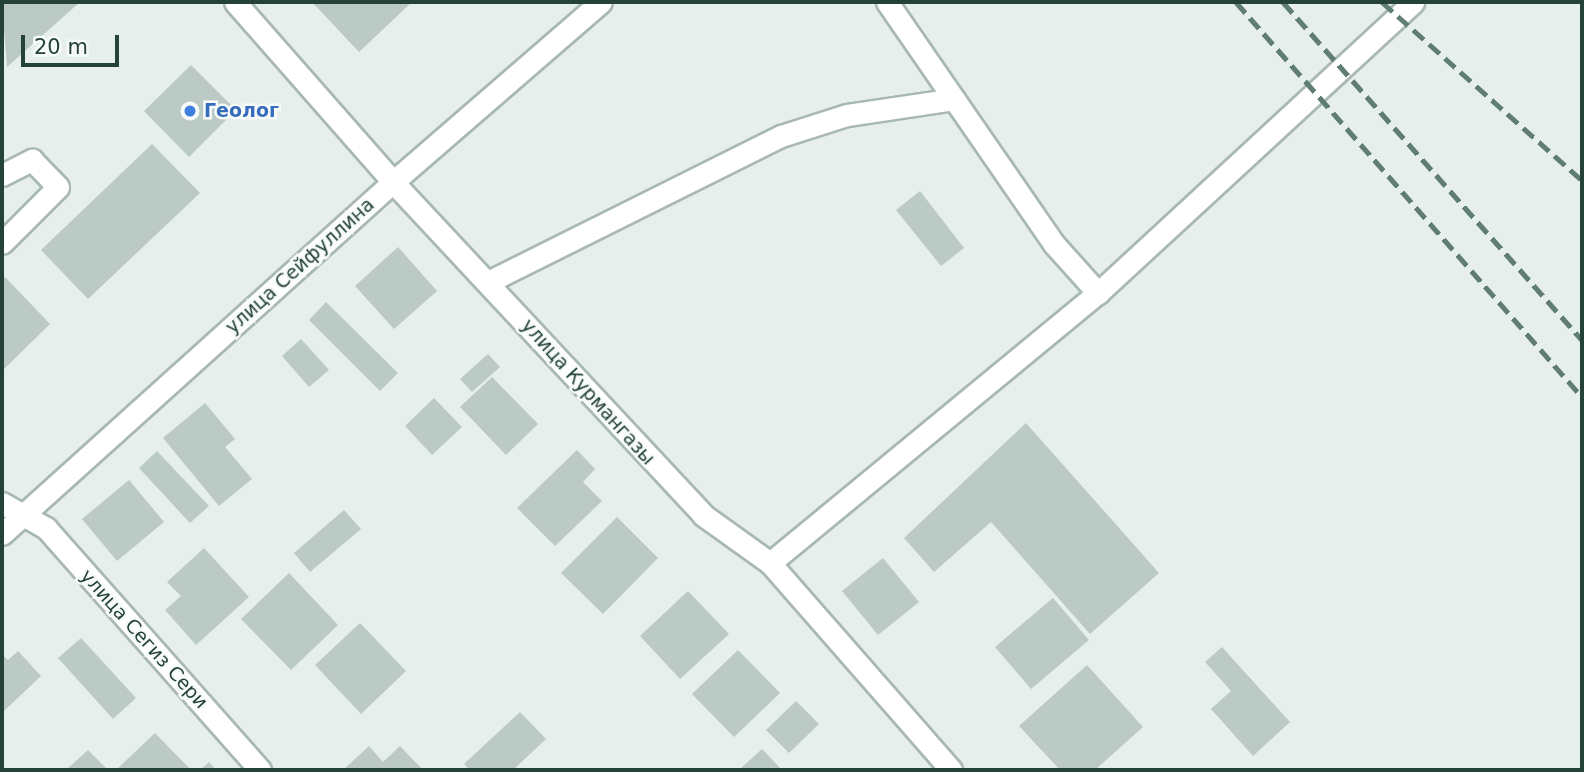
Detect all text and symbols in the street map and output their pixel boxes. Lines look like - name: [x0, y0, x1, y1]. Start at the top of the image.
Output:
- scale bar: [24, 21, 122, 65]
- text: 20 m: [34, 35, 88, 59]
- place label: Геолог: [204, 100, 279, 122]
- marker: Геолог: [182, 103, 198, 119]
- street label: улица Сейфуллина: [221, 193, 379, 339]
- street label: улица Курмангазы: [517, 314, 659, 470]
- street label: улица Сегиз Сери: [76, 565, 212, 713]

